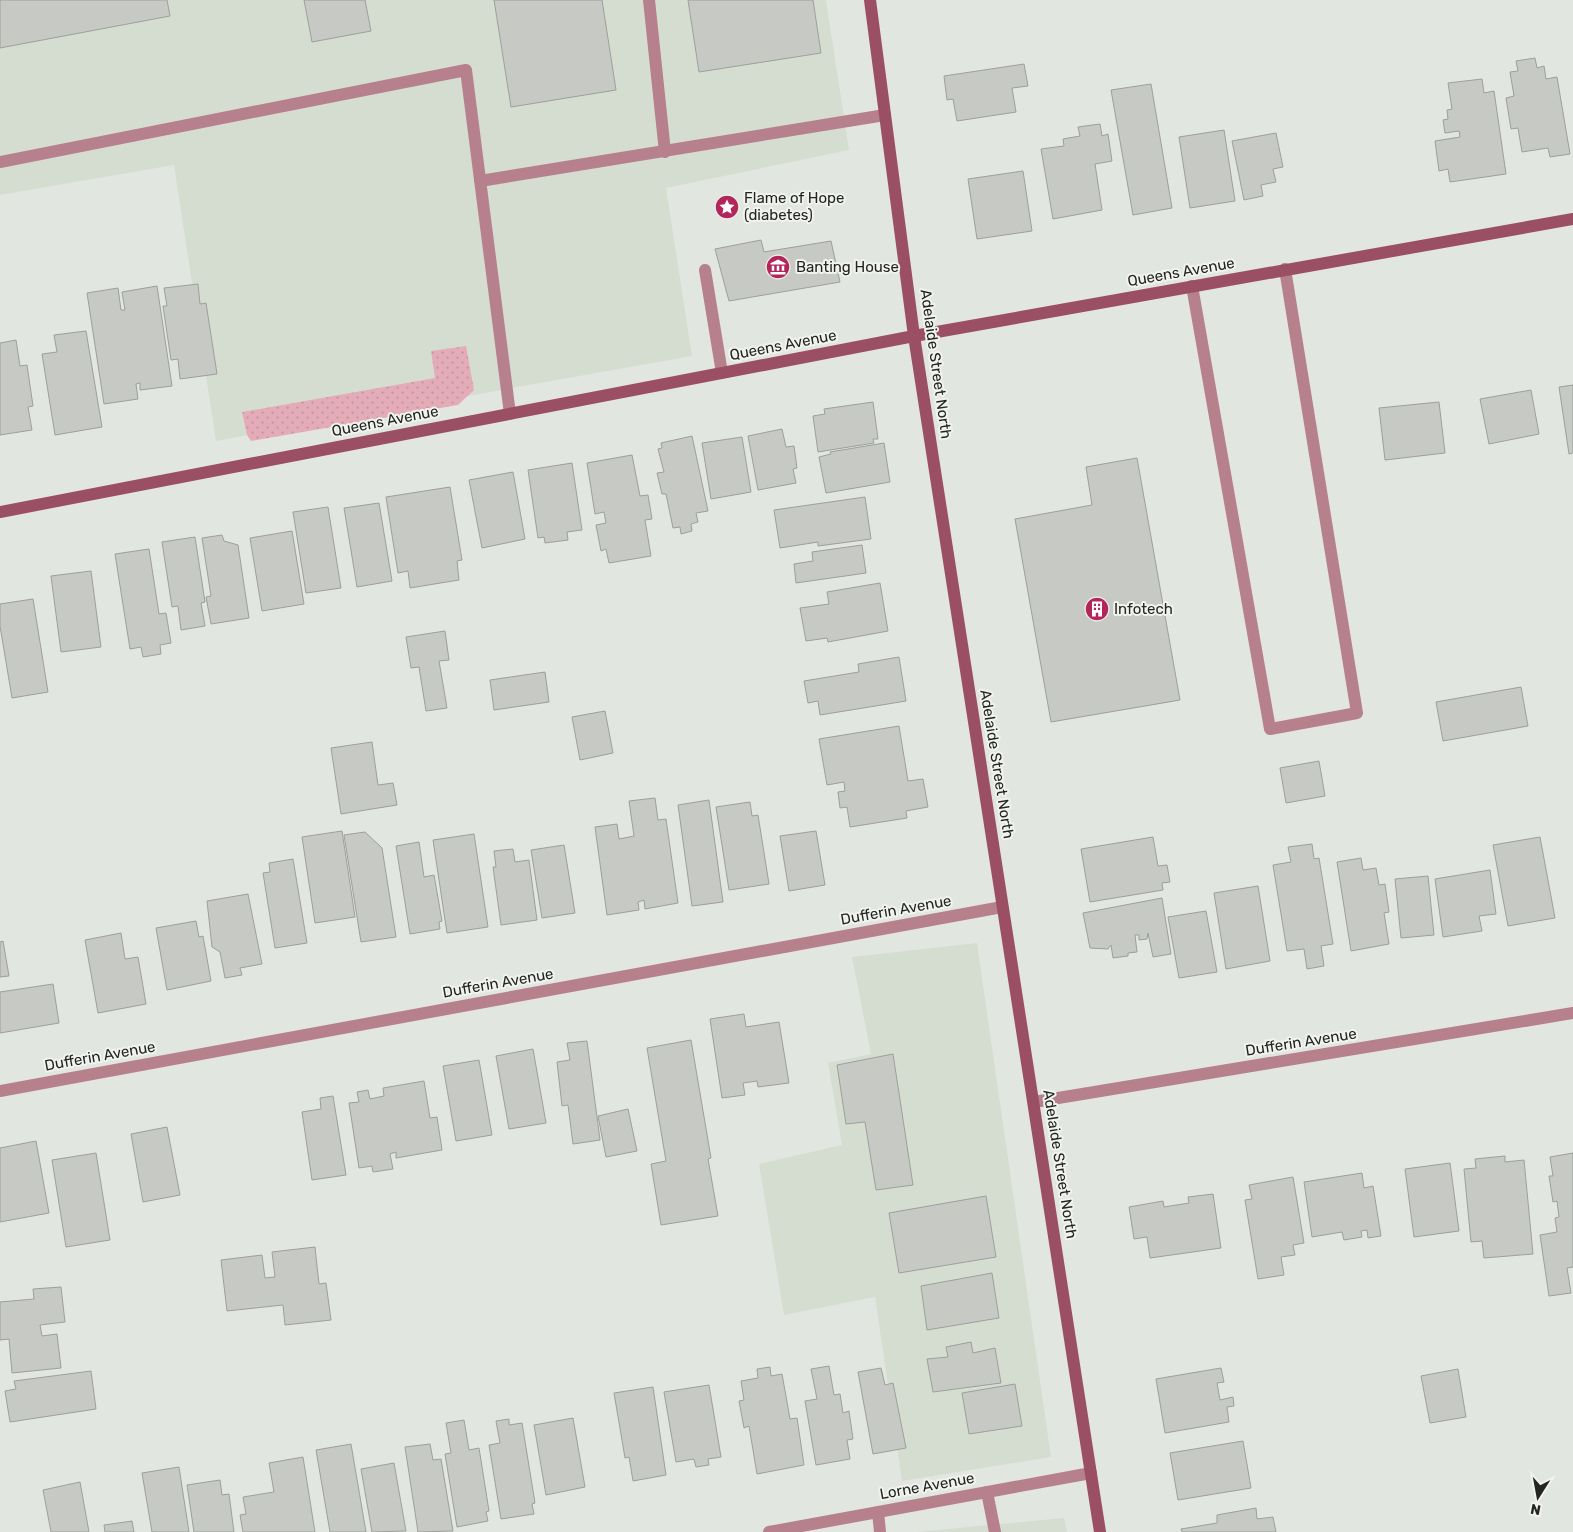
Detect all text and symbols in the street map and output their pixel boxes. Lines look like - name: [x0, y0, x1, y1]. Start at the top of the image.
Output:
- place label: Flame of Hope (diabetes): [744, 189, 844, 224]
- place icon: Flame of Hope (diabetes): [714, 194, 740, 220]
- museum icon: Banting House: [765, 254, 791, 280]
- street label: Queens Avenue: [1126, 254, 1236, 290]
- place label: Banting House: [796, 258, 899, 276]
- street label: Adelaide Street North: [917, 288, 955, 440]
- street label: Queens Avenue: [728, 326, 838, 364]
- street label: Queens Avenue: [330, 402, 440, 440]
- building icon: Infotech: [1084, 596, 1110, 622]
- place label: Infotech: [1114, 600, 1173, 618]
- street label: Adelaide Street North: [976, 688, 1018, 840]
- street label: Dufferin Avenue: [839, 891, 953, 929]
- street label: Dufferin Avenue: [441, 964, 555, 1002]
- street label: Dufferin Avenue: [1244, 1024, 1358, 1060]
- street label: Dufferin Avenue: [43, 1037, 157, 1075]
- street label: Adelaide Street North: [1039, 1088, 1081, 1240]
- street label: Lorne Avenue: [878, 1469, 976, 1503]
- north arrow: [1513, 1472, 1563, 1522]
- text: N: [1529, 1500, 1542, 1519]

